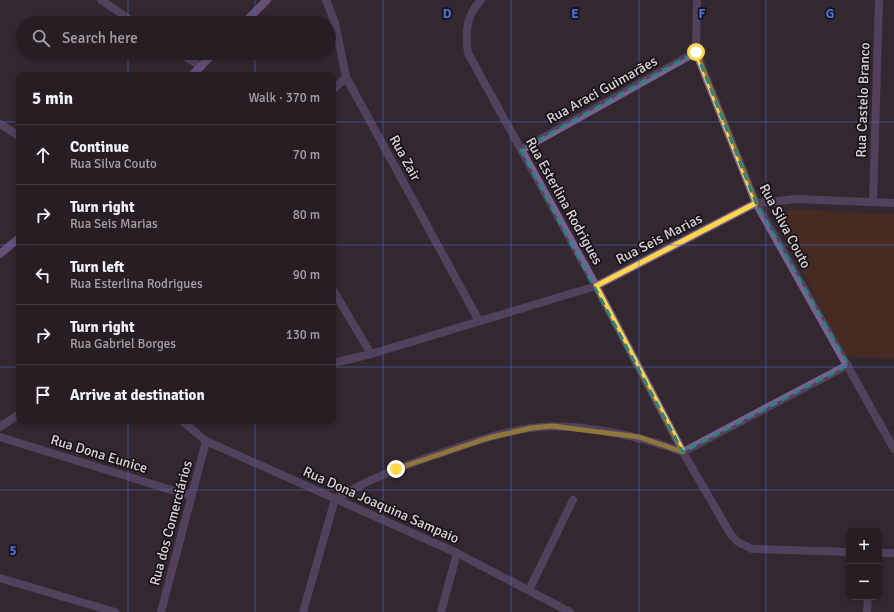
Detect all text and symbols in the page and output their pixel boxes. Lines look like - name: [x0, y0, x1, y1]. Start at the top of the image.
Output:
- text: D: [443, 6, 452, 22]
- text: E: [571, 6, 579, 22]
- text: F: [699, 6, 706, 22]
- text: G: [826, 6, 834, 22]
- search box: [16, 16, 336, 60]
- icon: search: [30, 27, 52, 49]
- text: Search here: [62, 29, 138, 47]
- street label: Rua Castelo Branco: [852, 42, 874, 158]
- route start: [687, 43, 705, 61]
- street label: Rua Araci Guimarães: [544, 52, 660, 128]
- text: 5 min: [32, 88, 73, 109]
- text: Walk · 370 m: [249, 90, 320, 106]
- street label: Rua Zair: [386, 132, 425, 185]
- street label: Rua Esterlina Rodrigues: [522, 134, 606, 268]
- text: Continue: [70, 138, 129, 156]
- icon: ahead: [32, 144, 54, 166]
- text: 70 m: [293, 147, 320, 163]
- text: Rua Silva Couto: [70, 156, 157, 172]
- street label: Rua Silva Couto: [756, 181, 814, 271]
- text: Turn right: [70, 198, 135, 216]
- icon: right: [32, 204, 54, 226]
- text: 80 m: [293, 207, 320, 223]
- street label: Rua Seis Marias: [613, 210, 705, 268]
- text: Rua Seis Marias: [70, 216, 158, 232]
- text: Turn left: [70, 258, 124, 276]
- icon: left: [32, 264, 54, 286]
- text: 90 m: [293, 267, 320, 283]
- text: Rua Esterlina Rodrigues: [70, 276, 203, 292]
- text: Turn right: [70, 318, 135, 336]
- icon: right: [32, 324, 54, 346]
- text: 130 m: [286, 327, 320, 343]
- text: Rua Gabriel Borges: [70, 336, 176, 352]
- icon: arrive: [32, 384, 54, 406]
- text: Arrive at destination: [70, 386, 205, 404]
- street label: Rua Dona Eunice: [48, 431, 150, 477]
- street label: Rua dos Comerciários: [146, 459, 196, 587]
- route end: [387, 460, 405, 478]
- street label: Rua Dona Joaquina Sampaio: [300, 463, 462, 547]
- map controls: [846, 528, 882, 600]
- button: +: [846, 528, 882, 564]
- text: 5: [9, 543, 17, 559]
- button: −: [846, 564, 882, 600]

